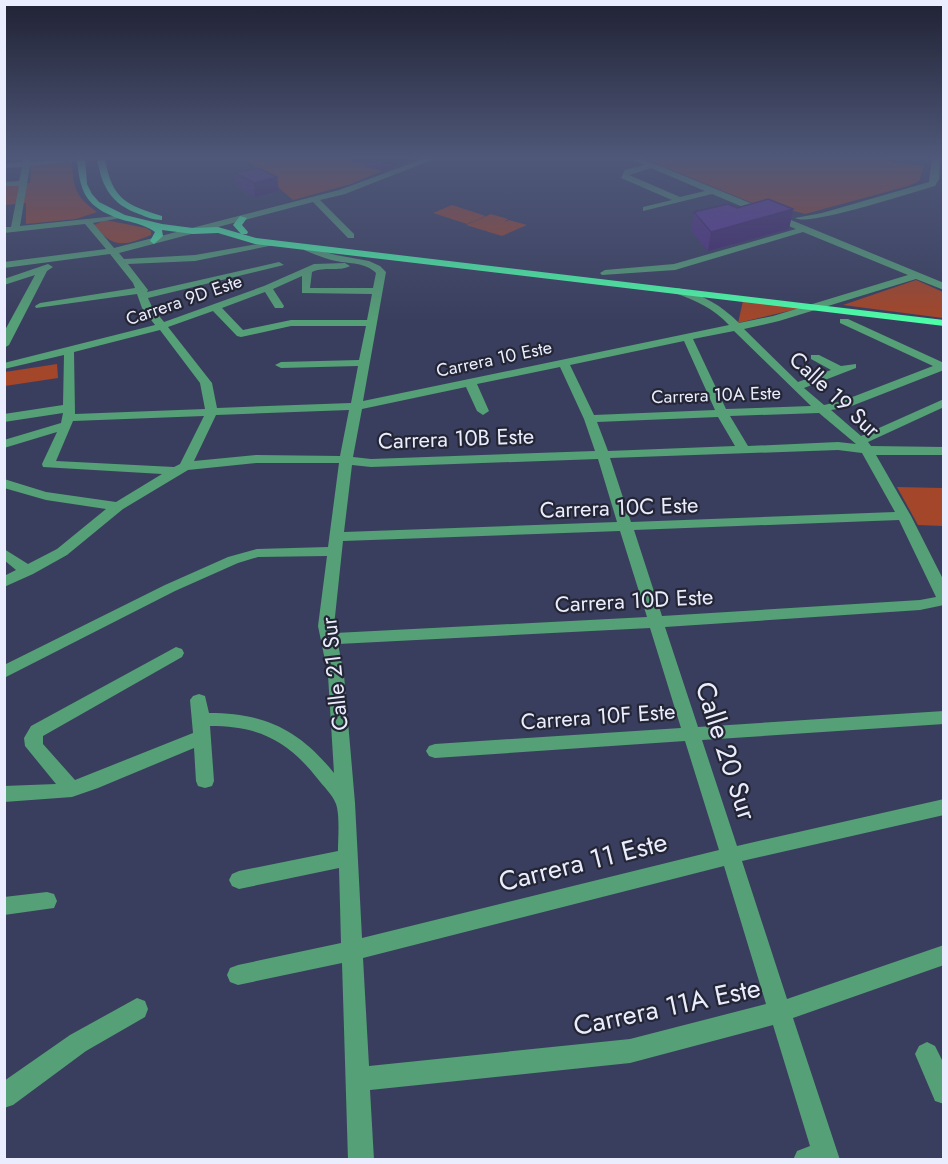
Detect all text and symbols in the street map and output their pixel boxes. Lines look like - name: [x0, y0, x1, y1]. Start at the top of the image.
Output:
- street label: Carrera 9D Este: [122, 268, 246, 332]
- street label: Carrera 10 Este: [434, 334, 554, 384]
- street label: Calle 19 Sur: [782, 343, 888, 445]
- street label: Carrera 10A Este: [651, 380, 781, 410]
- street label: Carrera 10B Este: [377, 419, 535, 457]
- street label: Carrera 10C Este: [539, 488, 699, 526]
- street label: Carrera 10D Este: [554, 580, 714, 620]
- street label: Calle 21 Sur: [312, 615, 356, 732]
- street label: Calle 20 Sur: [686, 676, 767, 826]
- street label: Carrera 10F Este: [520, 695, 676, 737]
- street label: Carrera 11 Este: [495, 822, 671, 901]
- street label: Carrera 11A Este: [570, 968, 764, 1045]

